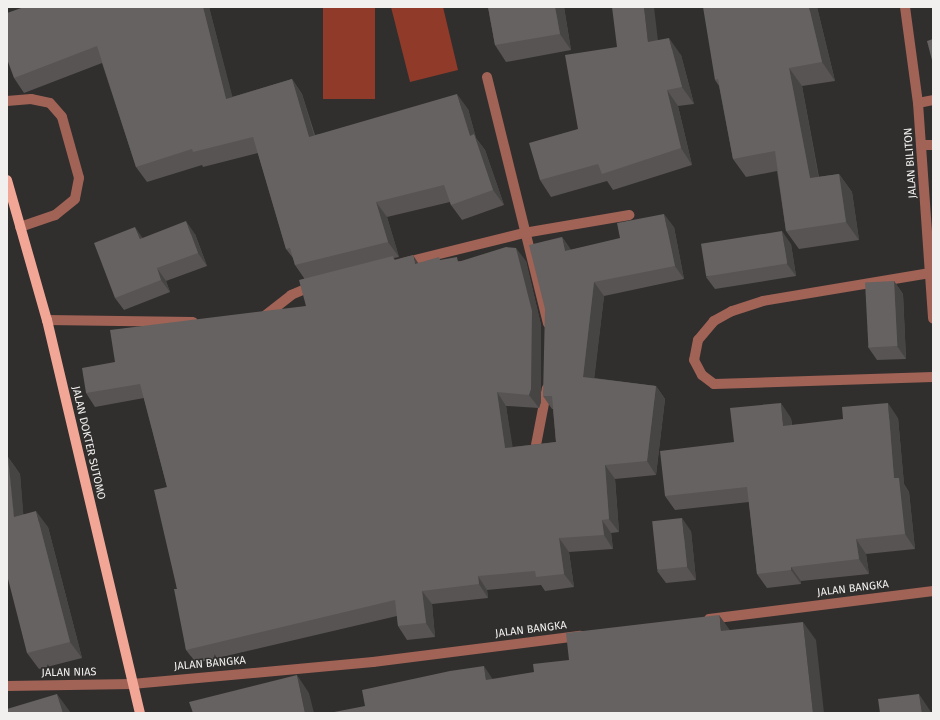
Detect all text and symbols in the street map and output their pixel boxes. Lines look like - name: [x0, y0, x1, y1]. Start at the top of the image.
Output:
- street label: JALAN BILITON: [902, 127, 920, 199]
- street label: JALAN DOKTER SUTOMO: [68, 385, 108, 501]
- street label: JALAN BANGKA: [816, 578, 890, 600]
- street label: JALAN BANGKA: [494, 619, 568, 641]
- street label: JALAN BANGKA: [174, 654, 246, 674]
- street label: JALAN NIAS: [41, 666, 97, 680]

